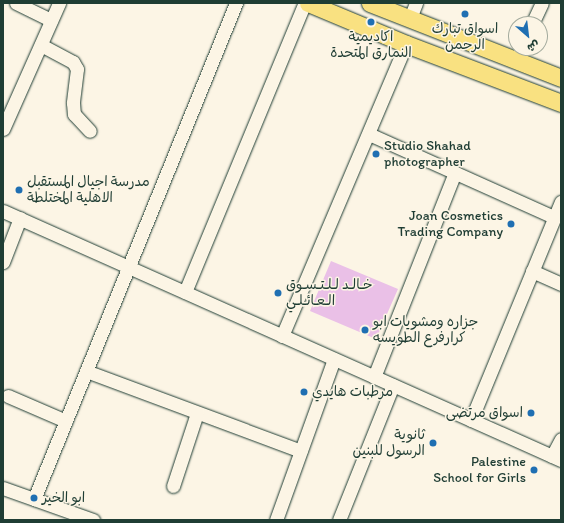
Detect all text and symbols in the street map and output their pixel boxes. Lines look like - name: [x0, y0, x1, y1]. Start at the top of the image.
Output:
- marker: اسواق تبارك الرحمن: [460, 9, 470, 19]
- north arrow: [508, 16, 548, 56]
- marker: اكاديمية النمارق المتحدة: [366, 17, 376, 27]
- place label: اسواق تبارك الرحمن: [432, 21, 498, 54]
- place label: اكاديمية النمارق المتحدة: [330, 29, 412, 62]
- text: ش: [525, 38, 542, 55]
- place label: Studio Shahad photographer: [384, 138, 471, 170]
- marker: Studio Shahad photographer: [371, 149, 381, 159]
- place label: مدرسة اجيال المستقبل الاهلية المختلطة: [27, 174, 150, 206]
- marker: مدرسة اجيال المستقبل الاهلية المختلطة: [14, 185, 24, 195]
- place label: Joan Cosmetics Trading Company: [398, 208, 503, 240]
- marker: Joan Cosmetics Trading Company: [506, 219, 516, 229]
- place label: خـالـد لـلـتـسـوق الـعـائـلـي: [286, 277, 373, 310]
- marker: خـالـد لـلـتـسـوق الـعـائـلـي: [273, 288, 283, 298]
- place label: جزاره ومشويات ابو كرارفرع الطويسه: [373, 314, 478, 346]
- marker: جزاره ومشويات ابو كرارفرع الطويسه: [360, 325, 370, 335]
- place label: مرطبات هايدي: [312, 384, 393, 400]
- marker: مرطبات هايدي: [299, 387, 309, 397]
- place label: اسواق مرتضى: [446, 405, 523, 421]
- marker: اسواق مرتضى: [526, 408, 536, 418]
- place label: ثانوية الرسول للبنين: [353, 427, 425, 460]
- marker: ثانوية الرسول للبنين: [428, 438, 438, 448]
- place label: Palestine School for Girls: [433, 454, 526, 486]
- marker: Palestine School for Girls: [529, 465, 539, 475]
- place label: ابو الخير: [42, 490, 85, 506]
- marker: ابو الخير: [29, 493, 39, 503]

